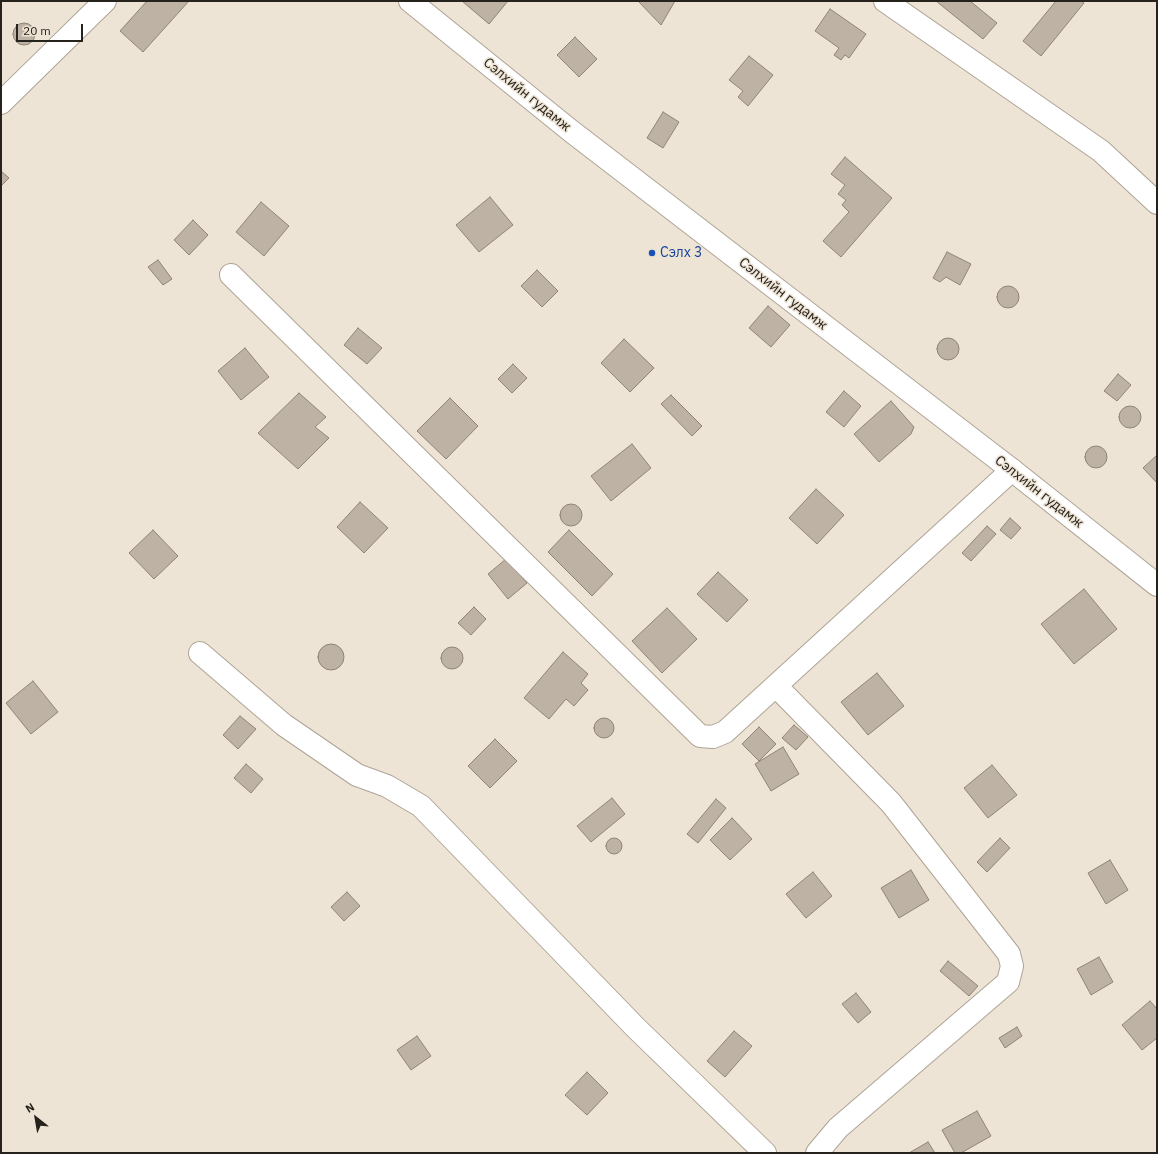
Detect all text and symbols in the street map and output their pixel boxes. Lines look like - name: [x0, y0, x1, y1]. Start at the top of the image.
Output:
- scale bar: [18, 16, 85, 42]
- text: 20 m: [23, 23, 51, 38]
- street label: Сэлхийн гудамж: [480, 54, 574, 136]
- place label: Сэлх 3: [660, 245, 703, 261]
- marker: Сэлх 3: [647, 248, 657, 258]
- street label: Сэлхийн гудамж: [735, 254, 831, 334]
- street label: Сэлхийн гудамж: [991, 452, 1087, 532]
- north arrow: [16, 1098, 56, 1138]
- text: N: [23, 1100, 37, 1116]

